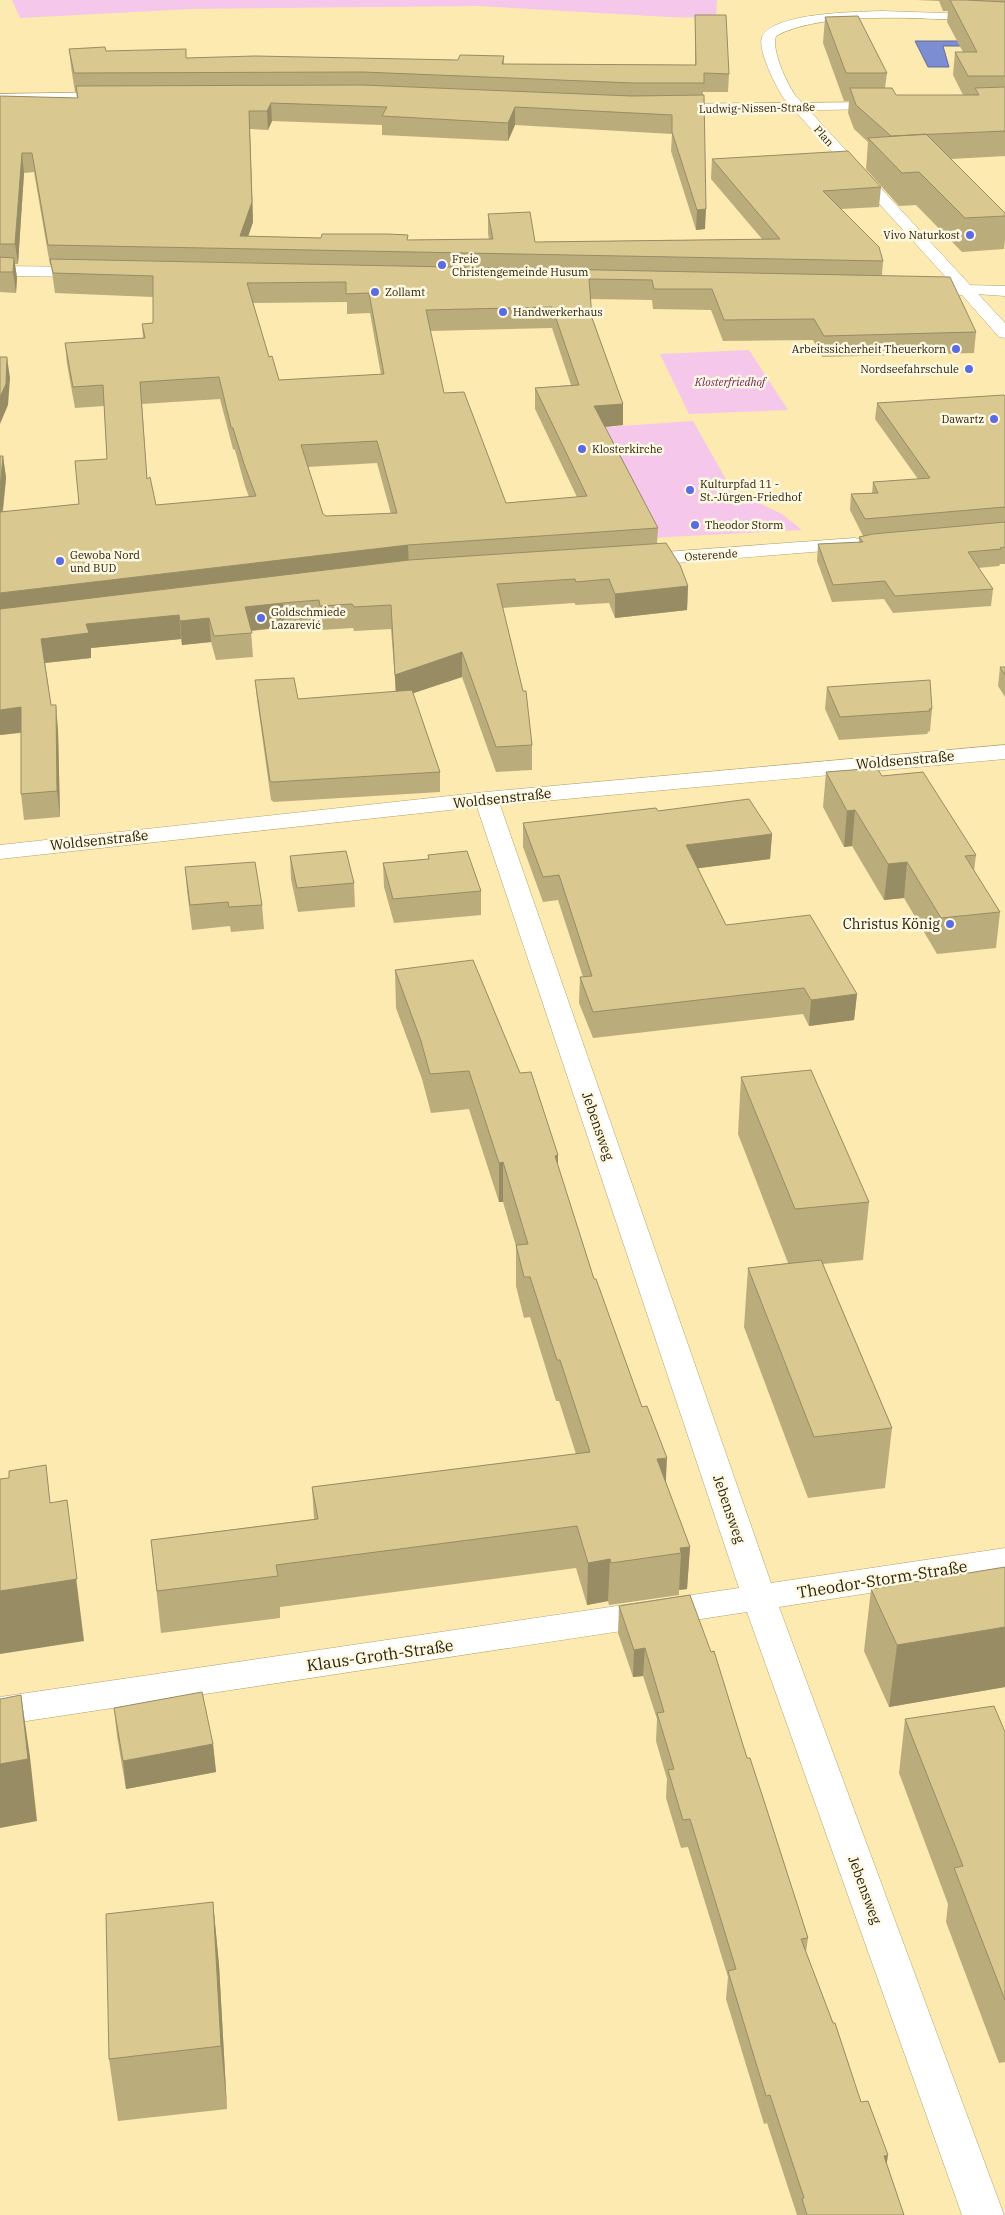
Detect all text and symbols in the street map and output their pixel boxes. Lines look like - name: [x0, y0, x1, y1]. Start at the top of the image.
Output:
- street label: Ludwig-Nissen-Straße: [699, 100, 815, 116]
- street label: Plan: [811, 123, 837, 149]
- place label: Vivo Naturkost: [883, 228, 960, 242]
- marker: Vivo Naturkost: [964, 229, 976, 241]
- place label: Freie Christengemeinde Husum: [452, 252, 589, 279]
- marker: Freie Christengemeinde Husum: [436, 259, 448, 271]
- place label: Zollamt: [385, 285, 425, 299]
- marker: Zollamt: [369, 286, 381, 298]
- place label: Handwerkerhaus: [513, 305, 603, 319]
- marker: Handwerkerhaus: [497, 306, 509, 318]
- place label: Arbeitssicherheit Theuerkorn: [792, 342, 946, 356]
- marker: Arbeitssicherheit Theuerkorn: [950, 343, 962, 355]
- place label: Nordseefahrschule: [860, 362, 959, 376]
- marker: Nordseefahrschule: [963, 363, 975, 375]
- park label: Klosterfriedhof: [694, 375, 768, 389]
- place label: Dawartz: [941, 412, 984, 426]
- marker: Dawartz: [988, 413, 1000, 425]
- place label: Klosterkirche: [592, 442, 663, 456]
- marker: Klosterkirche: [576, 443, 588, 455]
- place label: Kulturpfad 11 - St.-Jürgen-Friedhof: [700, 477, 803, 504]
- marker: Kulturpfad 11 - St.-Jürgen-Friedhof: [684, 484, 696, 496]
- place label: Theodor Storm: [705, 518, 784, 532]
- marker: Theodor Storm: [689, 519, 701, 531]
- street label: Osterende: [684, 546, 738, 564]
- place label: Gewoba Nord und BUD: [70, 548, 140, 575]
- marker: Gewoba Nord und BUD: [54, 555, 66, 567]
- place label: Goldschmiede Lazarević: [271, 605, 346, 632]
- marker: Goldschmiede Lazarević: [255, 612, 267, 624]
- street label: Woldsenstraße: [855, 747, 955, 773]
- street label: Woldsenstraße: [452, 784, 552, 812]
- street label: Woldsenstraße: [49, 826, 149, 854]
- place label: Christus König: [843, 915, 940, 933]
- marker: Christus König: [944, 918, 956, 930]
- street label: Jebensweg: [578, 1089, 618, 1163]
- street label: Jebensweg: [709, 1472, 749, 1546]
- street label: Theodor-Storm-Straße: [796, 1556, 968, 1602]
- street label: Klaus-Groth-Straße: [305, 1635, 455, 1675]
- street label: Jebensweg: [844, 1853, 886, 1927]

